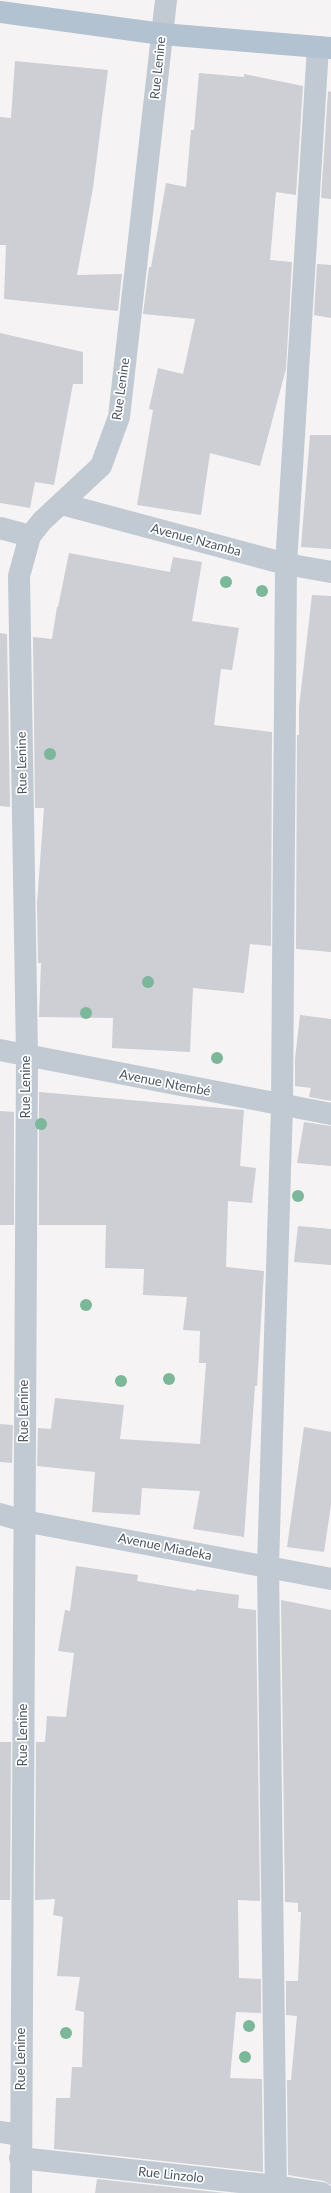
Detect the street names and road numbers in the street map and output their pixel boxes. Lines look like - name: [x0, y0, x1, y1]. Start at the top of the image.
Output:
- street label: Rue Lenine: [147, 36, 169, 100]
- street label: Rue Lenine: [109, 357, 133, 421]
- street label: Avenue Nzamba: [149, 520, 243, 560]
- street label: Rue Lenine: [14, 731, 30, 795]
- street label: Rue Lenine: [18, 1056, 34, 1118]
- street label: Avenue Ntembé: [118, 1067, 212, 1099]
- street label: Rue Lenine: [16, 1380, 32, 1442]
- street label: Avenue Miadeka: [117, 1530, 213, 1564]
- street label: Rue Lenine: [15, 1704, 31, 1766]
- street label: Rue Lenine: [13, 2028, 29, 2090]
- street label: Rue Linzolo: [137, 2164, 205, 2186]

